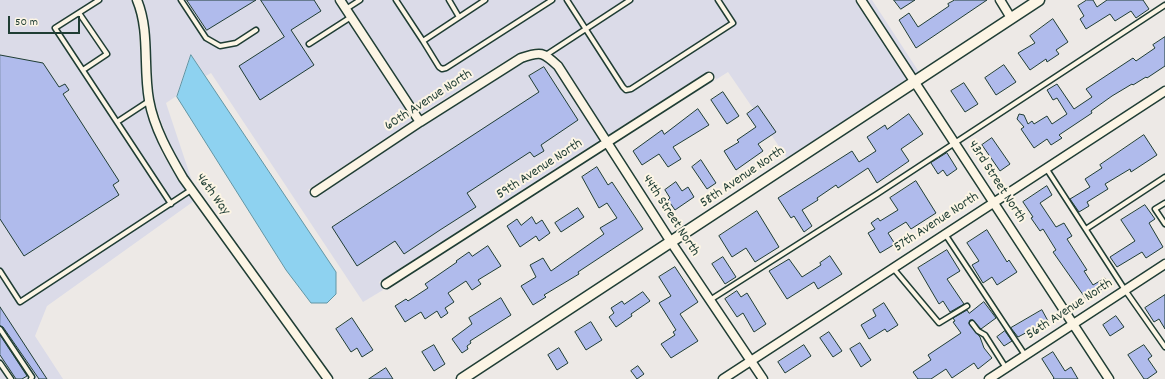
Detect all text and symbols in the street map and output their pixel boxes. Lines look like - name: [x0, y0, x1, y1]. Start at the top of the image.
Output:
- scale bar: [10, 8, 82, 34]
- text: 50 m: [15, 14, 38, 31]
- street label: 60th Avenue North: [382, 67, 476, 135]
- street label: 59th Avenue North: [494, 136, 586, 204]
- street label: 43rd Street North: [963, 138, 1029, 226]
- street label: 58th Avenue North: [698, 144, 788, 212]
- street label: 46th Way: [191, 171, 233, 219]
- street label: 44th Street North: [637, 172, 703, 260]
- street label: 57th Avenue North: [891, 189, 983, 257]
- street label: 56th Avenue North: [1024, 276, 1116, 344]

